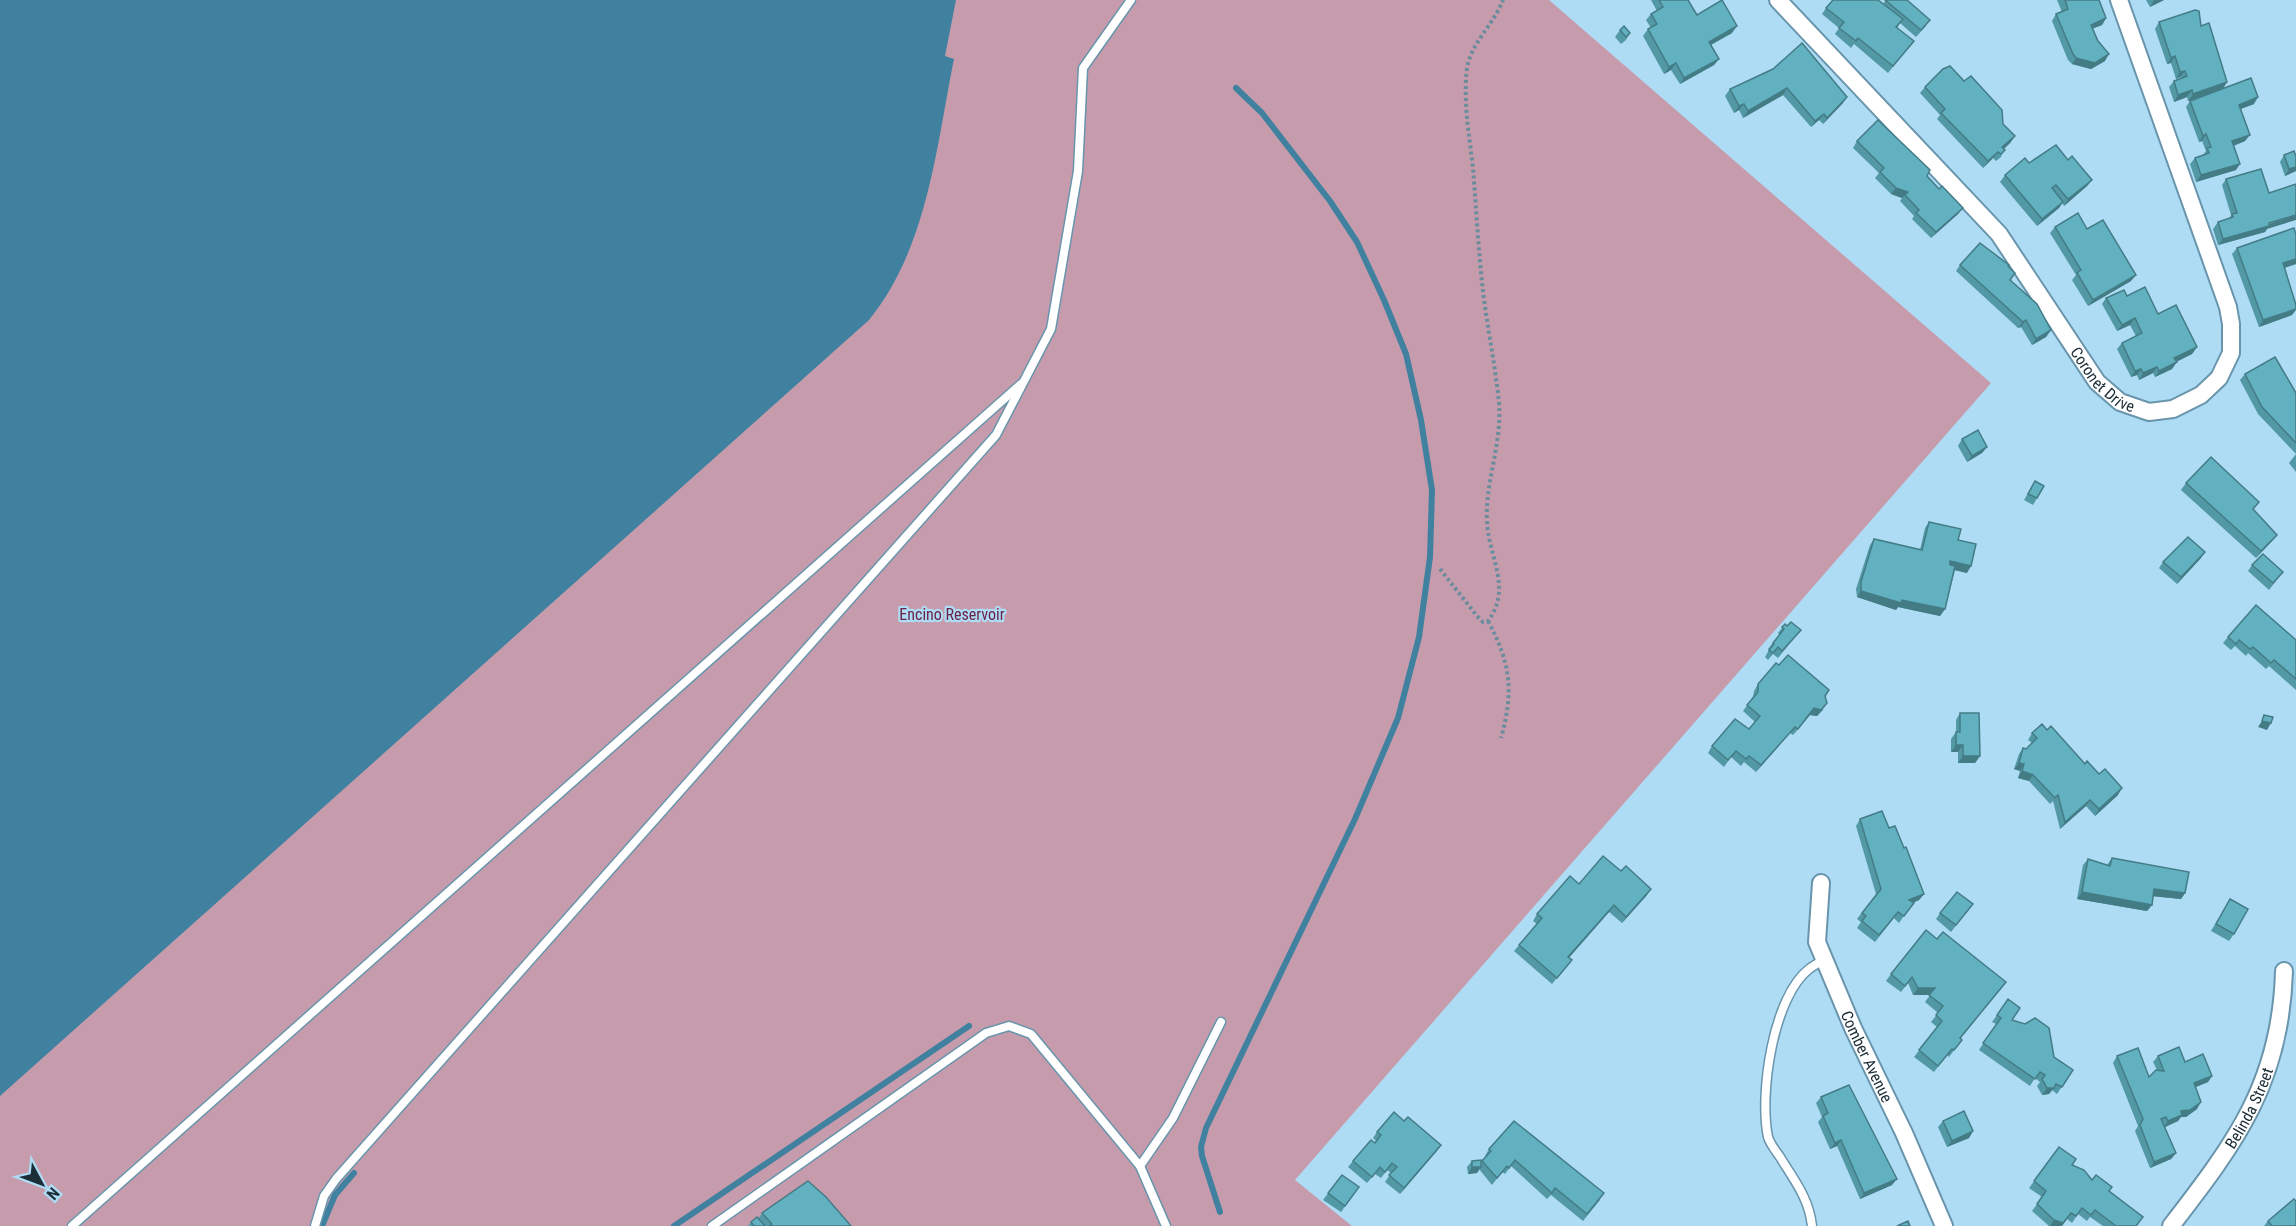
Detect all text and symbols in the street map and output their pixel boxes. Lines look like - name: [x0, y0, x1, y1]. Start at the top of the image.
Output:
- street label: Coronet Drive: [2067, 343, 2137, 416]
- park label: Encino Reservoir: [899, 605, 1005, 624]
- street label: Comber Avenue: [1837, 1008, 1897, 1105]
- street label: Belinda Street: [2221, 1065, 2277, 1152]
- north arrow: [12, 1154, 72, 1214]
- text: N: [43, 1184, 63, 1203]

